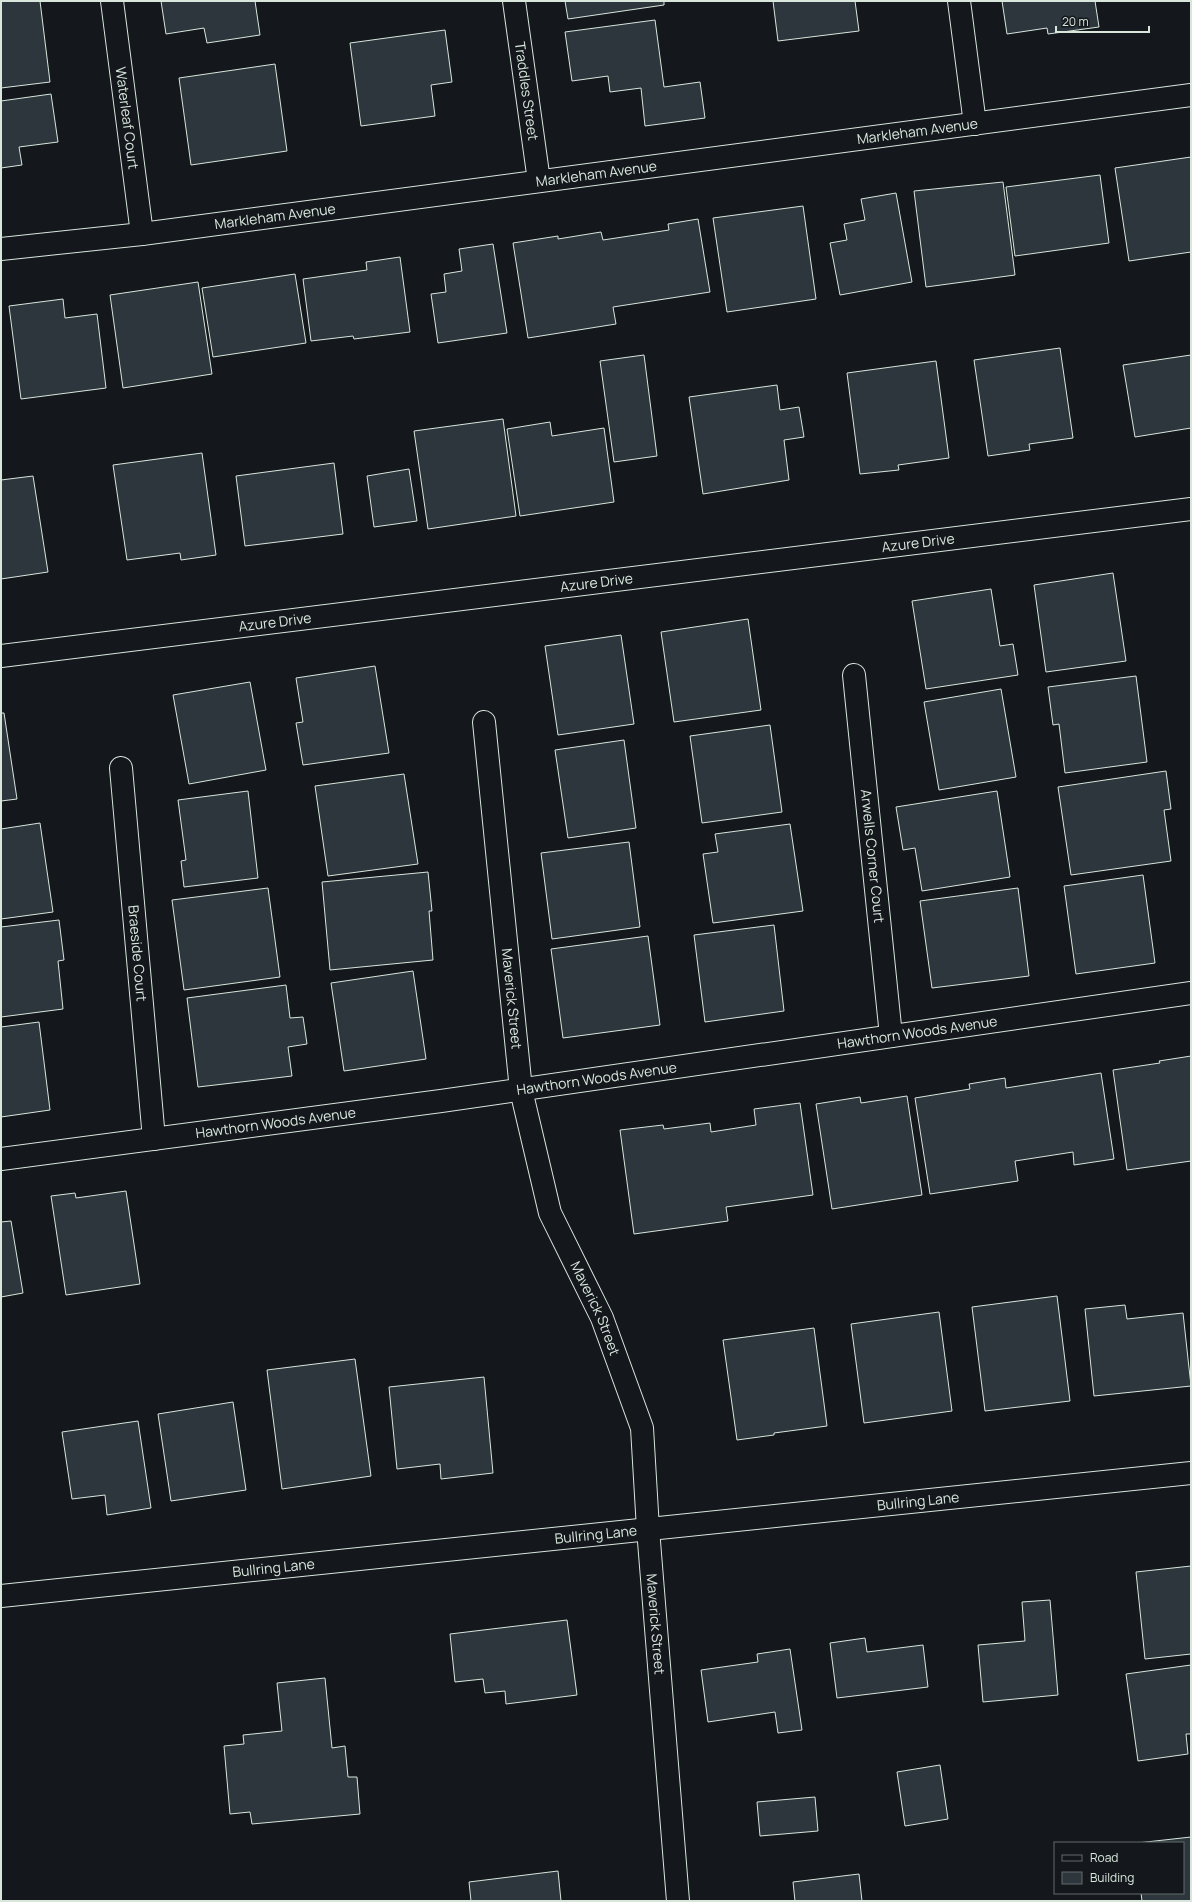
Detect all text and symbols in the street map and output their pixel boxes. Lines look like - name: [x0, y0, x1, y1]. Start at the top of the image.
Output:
- scale bar: [1056, 8, 1149, 34]
- text: 20 m: [1062, 13, 1089, 30]
- street label: Traddles Street: [511, 40, 543, 142]
- street label: Waterleaf Court: [112, 66, 144, 171]
- street label: Markleham Avenue: [856, 113, 979, 148]
- street label: Markleham Avenue: [535, 156, 658, 191]
- street label: Markleham Avenue: [213, 198, 337, 233]
- street label: Azure Drive: [880, 528, 956, 556]
- street label: Azure Drive: [559, 568, 634, 596]
- street label: Azure Drive: [237, 608, 312, 636]
- street label: Arwells Corner Court: [857, 788, 889, 924]
- street label: Braeside Court: [124, 904, 152, 1003]
- street label: Maverick Street: [498, 947, 527, 1050]
- street label: Hawthorn Woods Avenue: [836, 1011, 999, 1053]
- street label: Hawthorn Woods Avenue: [515, 1057, 678, 1099]
- street label: Hawthorn Woods Avenue: [194, 1102, 357, 1142]
- street label: Maverick Street: [566, 1258, 625, 1358]
- street label: Bullring Lane: [876, 1487, 960, 1514]
- street label: Bullring Lane: [554, 1520, 638, 1548]
- street label: Bullring Lane: [231, 1554, 316, 1581]
- street label: Maverick Street: [643, 1573, 670, 1676]
- legend: [1054, 1842, 1184, 1894]
- text: Road: [1090, 1849, 1118, 1866]
- text: Building: [1090, 1869, 1134, 1886]

